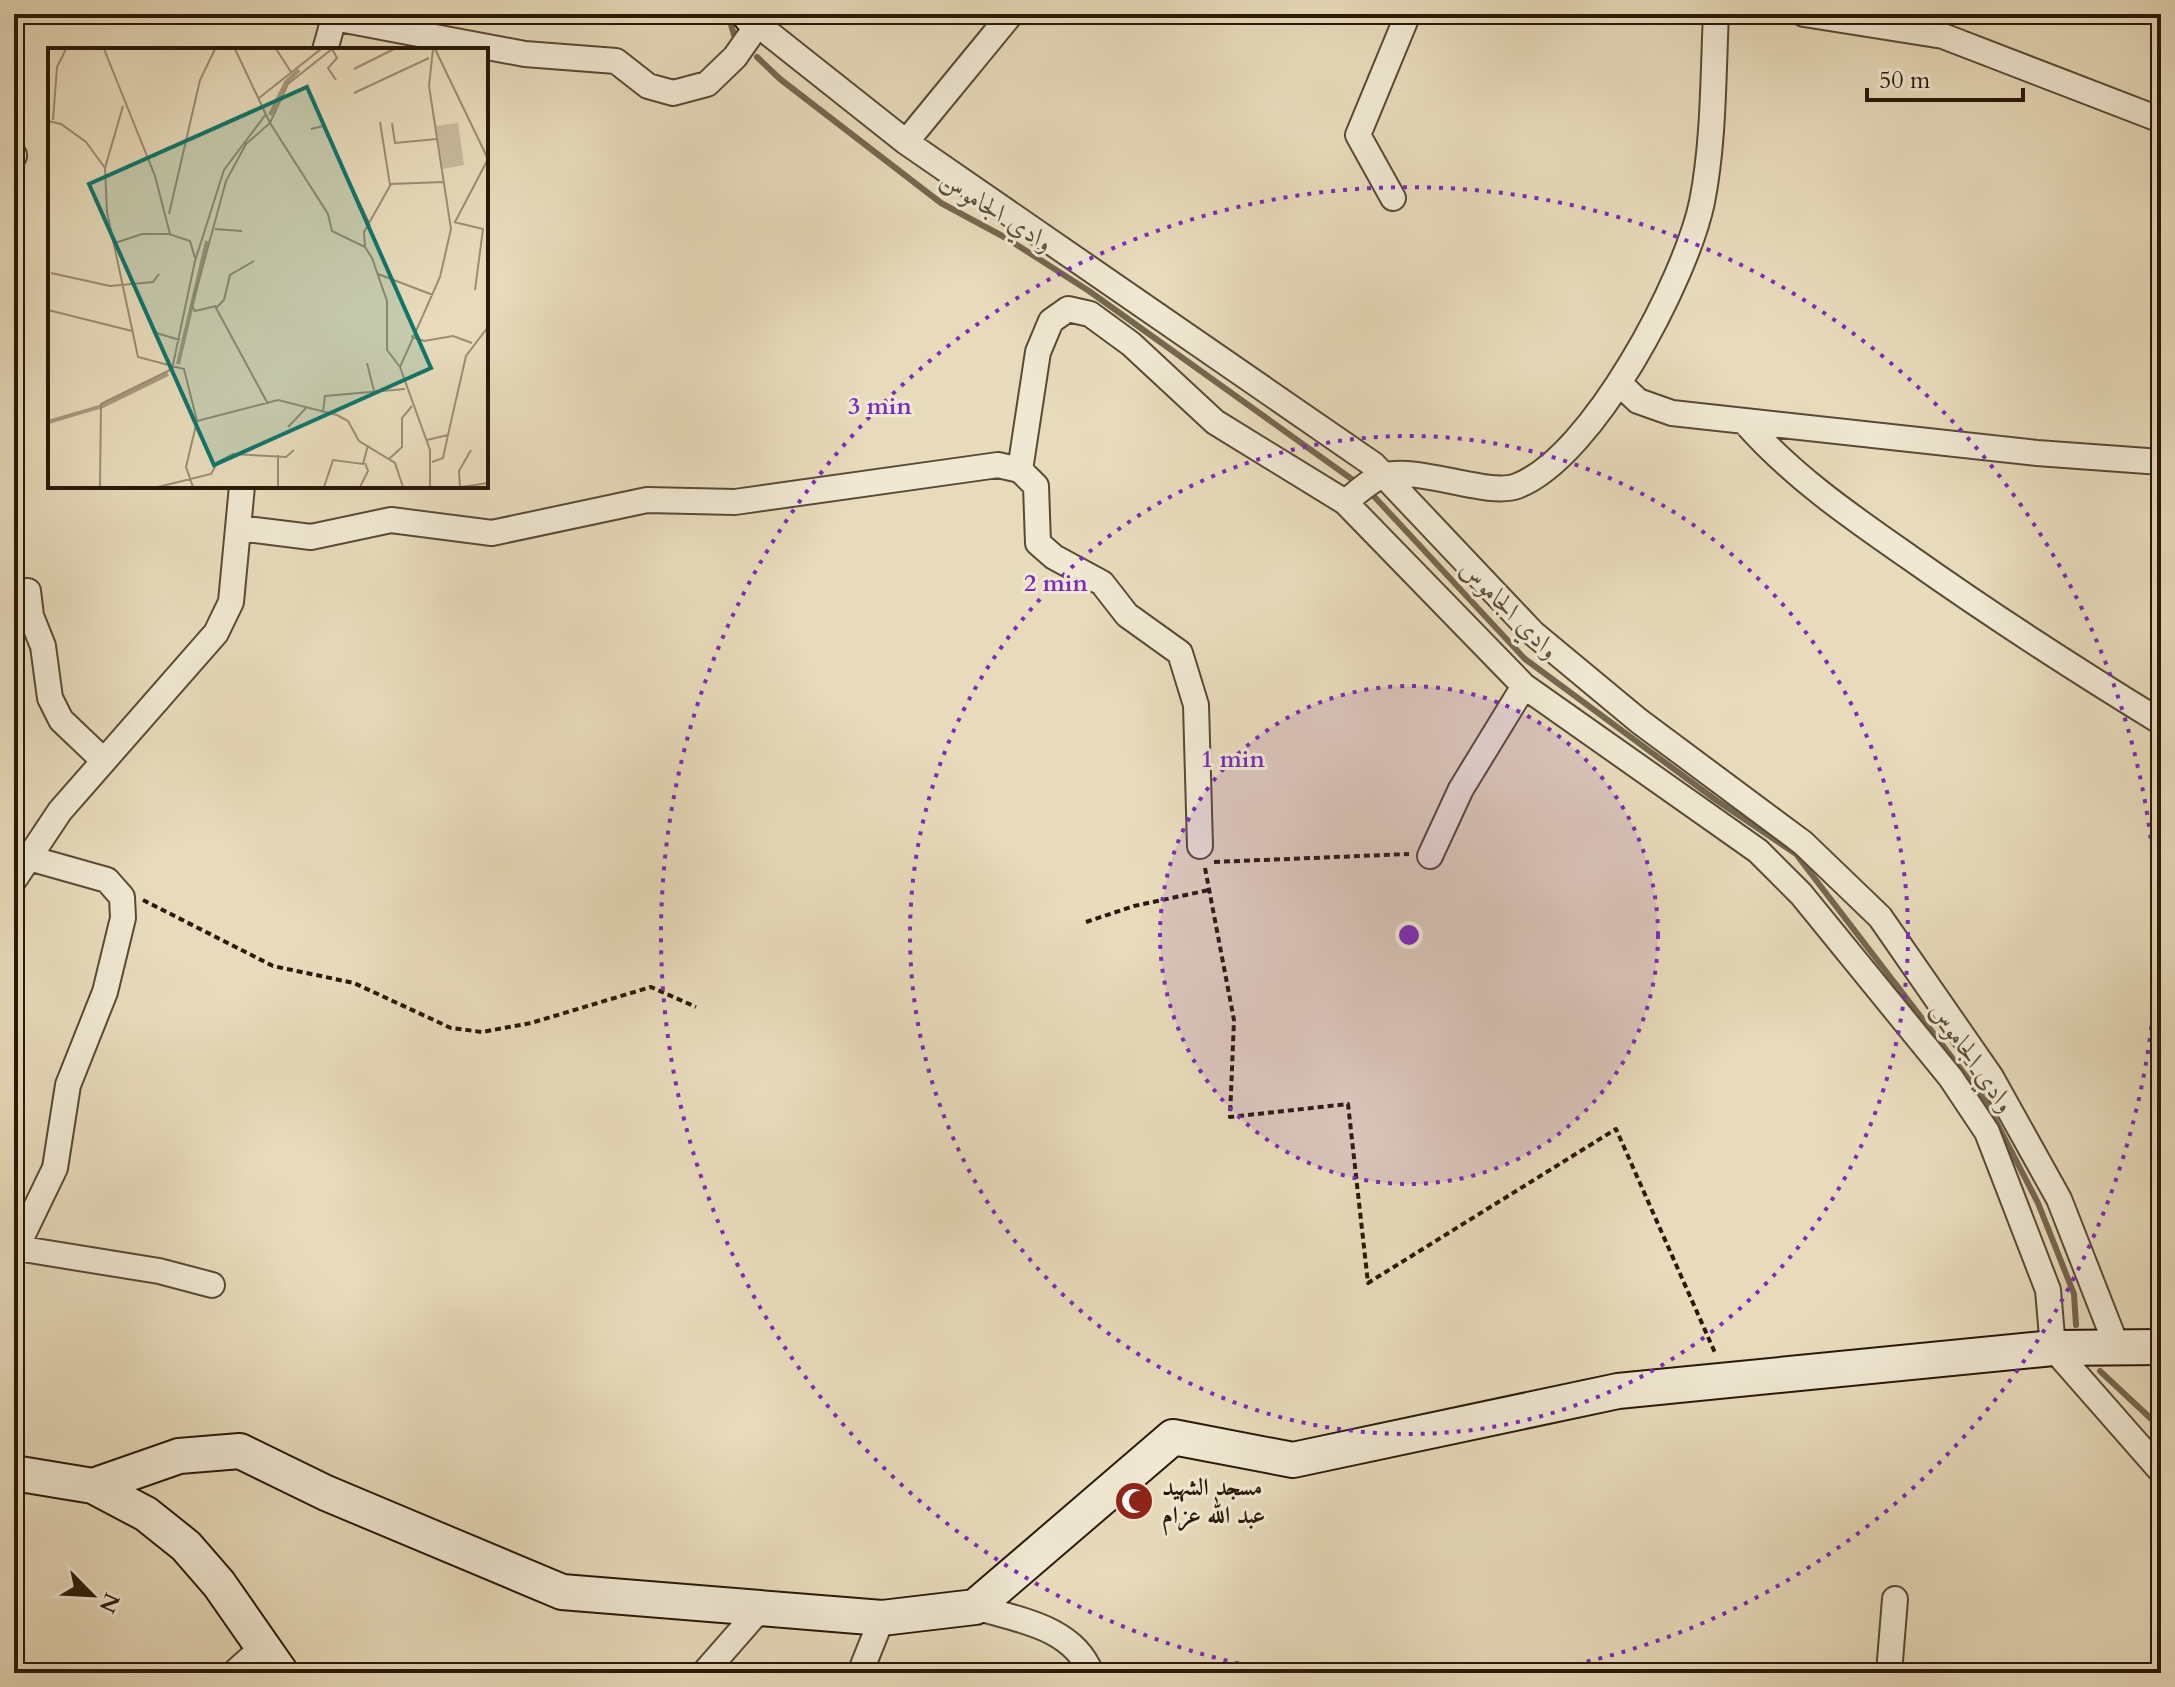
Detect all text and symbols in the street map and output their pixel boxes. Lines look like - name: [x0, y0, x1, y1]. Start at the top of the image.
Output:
- inset map: [48, 48, 488, 488]
- scale bar: [1867, 52, 2023, 102]
- text: 50 m: [1879, 64, 1931, 97]
- water label: وادي الجاموس: [932, 163, 1060, 263]
- text: 3 min: [848, 390, 913, 423]
- water label: وادي الجاموس: [1450, 552, 1567, 669]
- text: 2 min: [1024, 567, 1089, 600]
- text: 1 min: [1201, 743, 1266, 776]
- centre of rings: [1395, 921, 1423, 949]
- water label: وادي الجاموس: [1919, 995, 2024, 1121]
- place label: مسجد الشهيد عبد الله عزام: [1162, 1471, 1265, 1536]
- mosque icon: مسجد الشهيد عبد الله عزام: [1113, 1480, 1155, 1522]
- north arrow: [52, 1555, 132, 1635]
- text: N: [92, 1588, 127, 1618]

